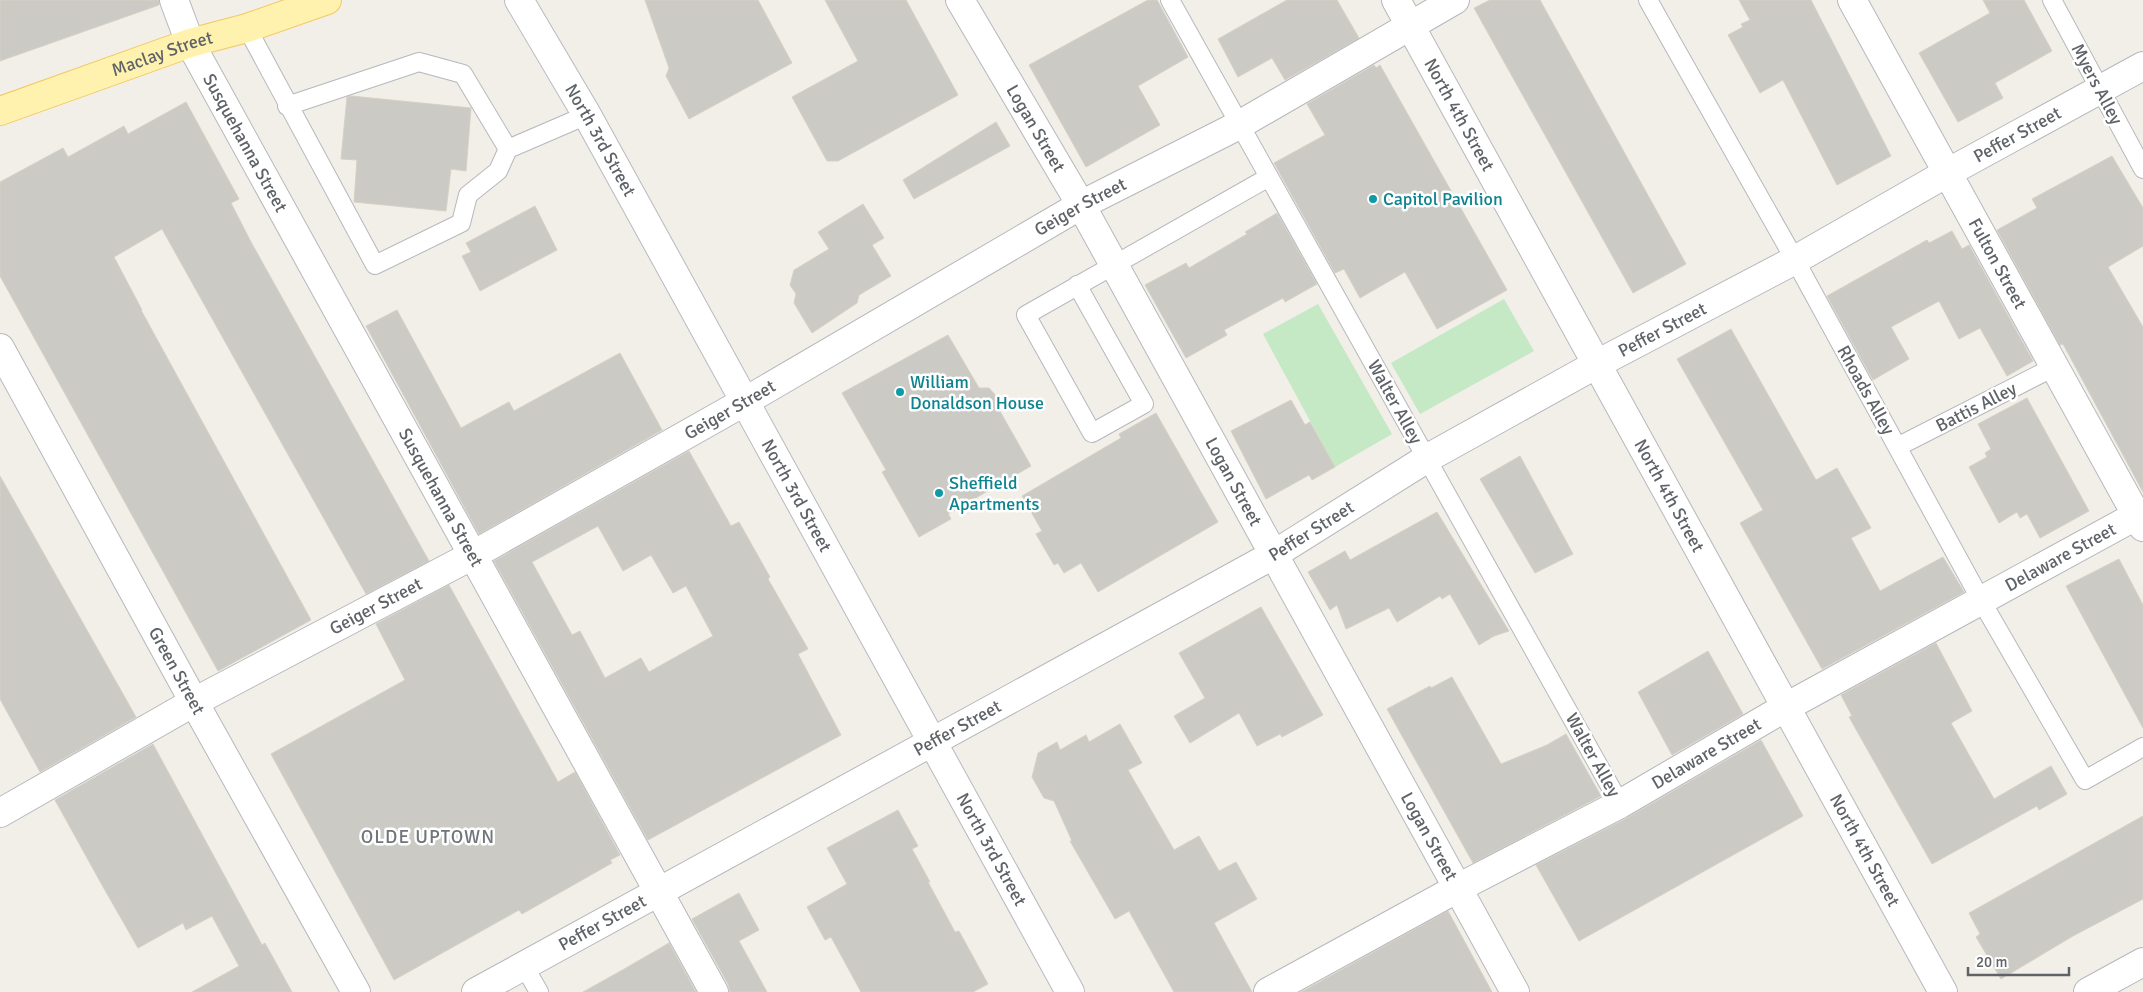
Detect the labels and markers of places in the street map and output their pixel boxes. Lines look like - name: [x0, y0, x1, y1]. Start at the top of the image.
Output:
- place label: Capitol Pavilion: [1383, 188, 1503, 210]
- marker: Capitol Pavilion: [1367, 193, 1379, 205]
- place label: William Donaldson House: [910, 371, 1044, 414]
- marker: William Donaldson House: [894, 386, 906, 398]
- place label: Sheffield Apartments: [949, 472, 1039, 515]
- marker: Sheffield Apartments: [933, 487, 945, 499]

